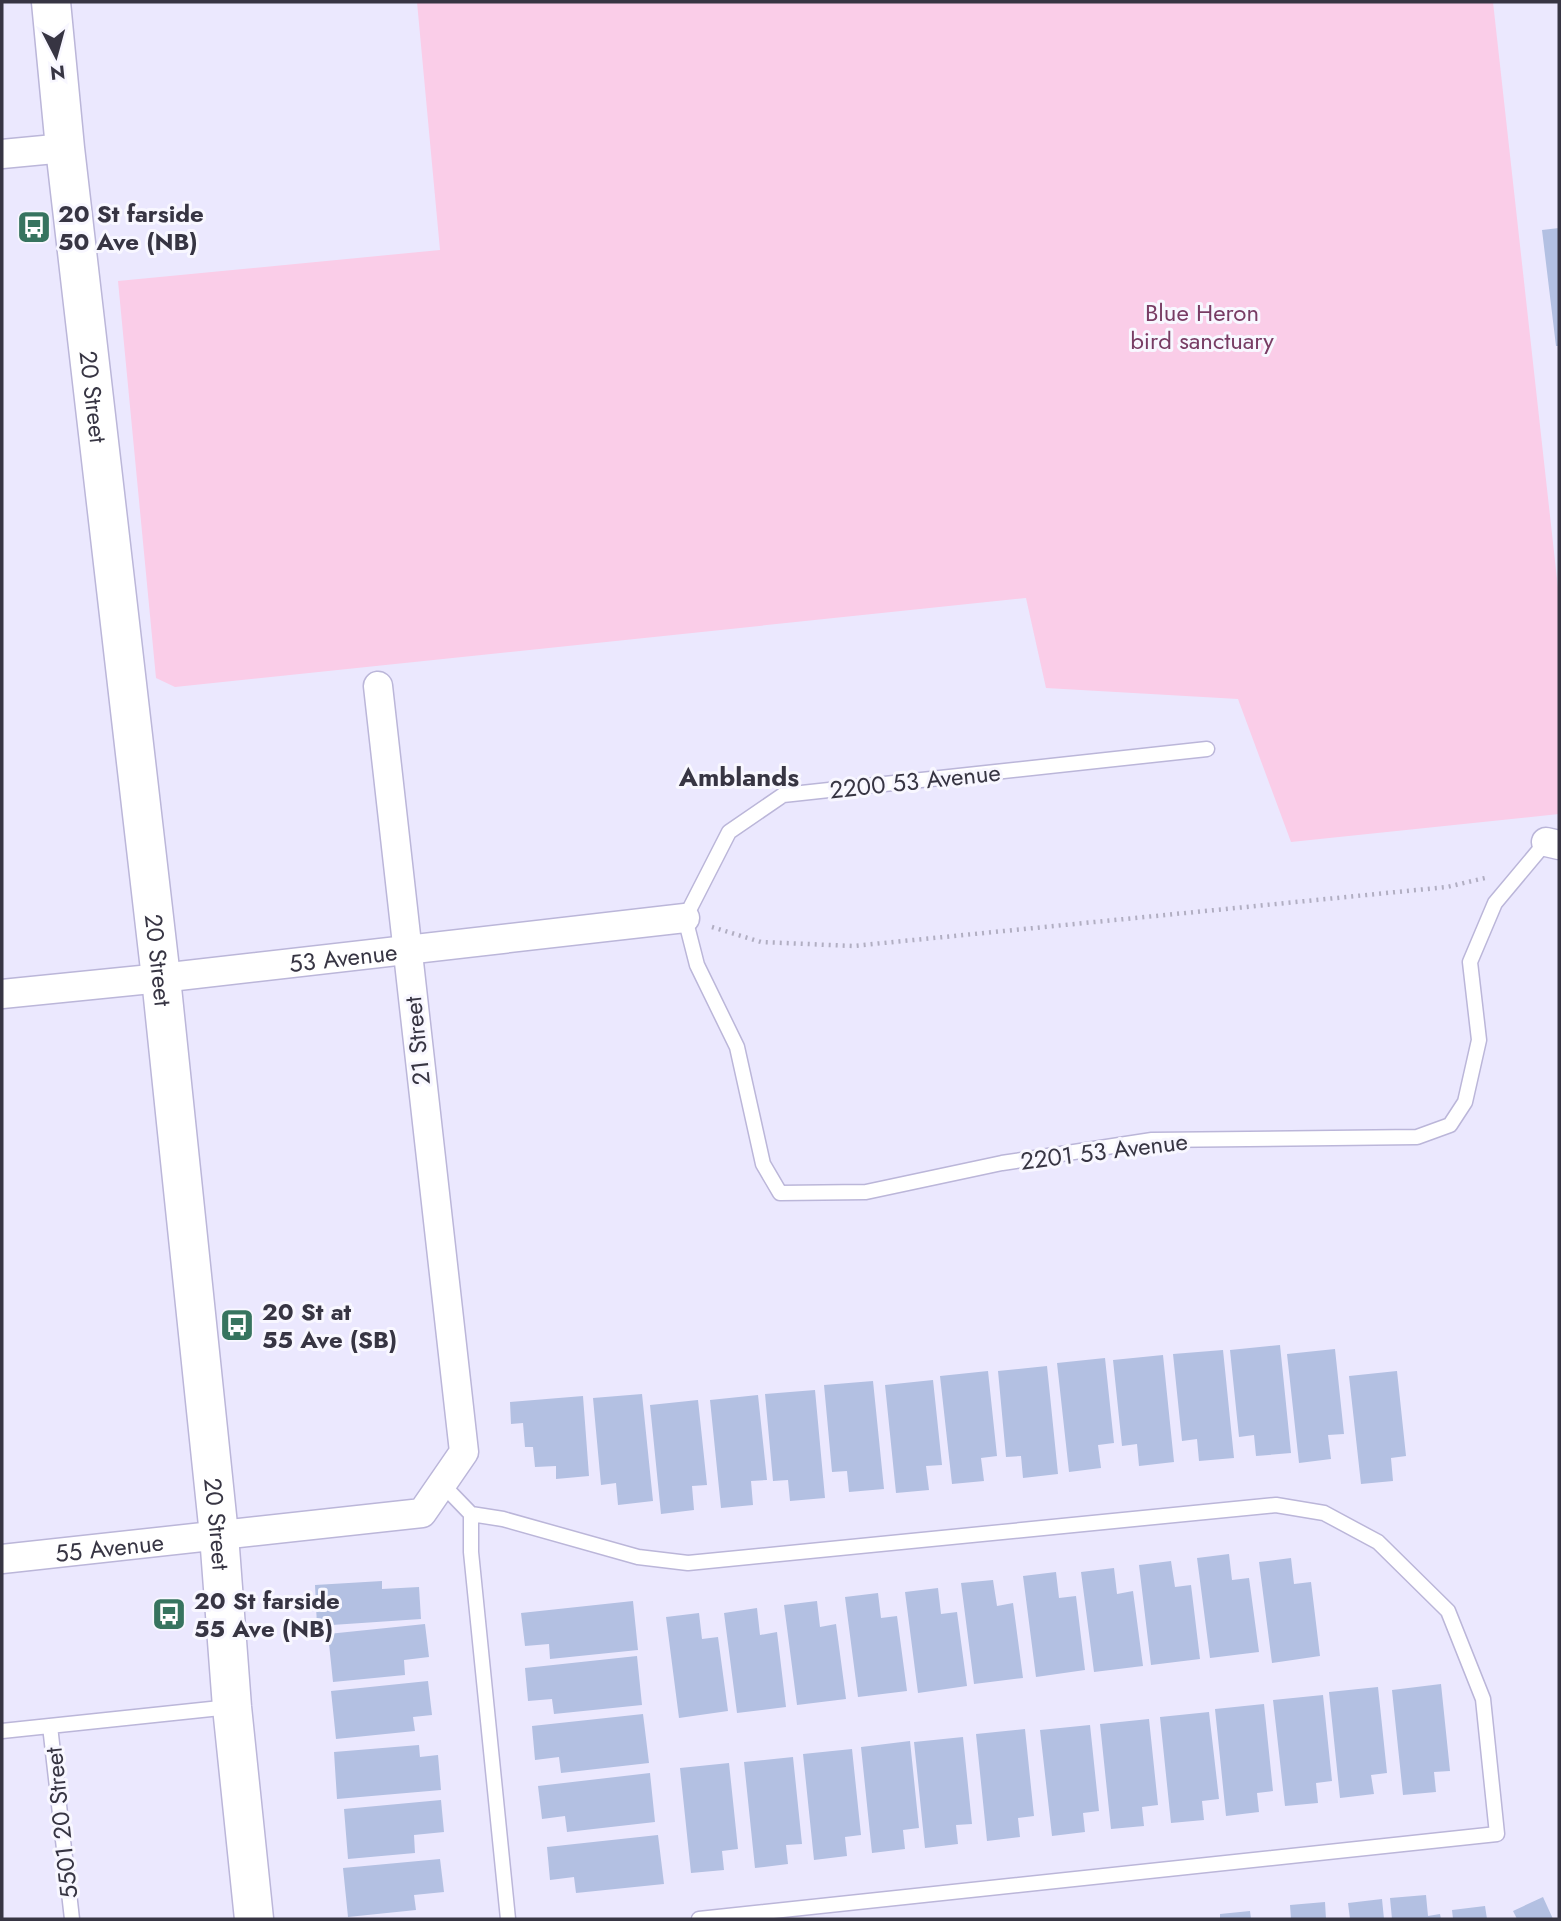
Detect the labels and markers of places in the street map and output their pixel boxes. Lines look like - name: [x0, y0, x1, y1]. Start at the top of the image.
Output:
- place label: 20 St farside 50 Ave (NB): [58, 196, 204, 259]
- bus stop icon: 20 St farside 50 Ave (NB): [15, 208, 53, 246]
- place label: 20 St at 55 Ave (SB): [262, 1294, 397, 1357]
- bus stop icon: 20 St at 55 Ave (SB): [218, 1306, 256, 1344]
- place label: 20 St farside 55 Ave (NB): [194, 1583, 340, 1646]
- bus stop icon: 20 St farside 55 Ave (NB): [150, 1595, 188, 1633]

